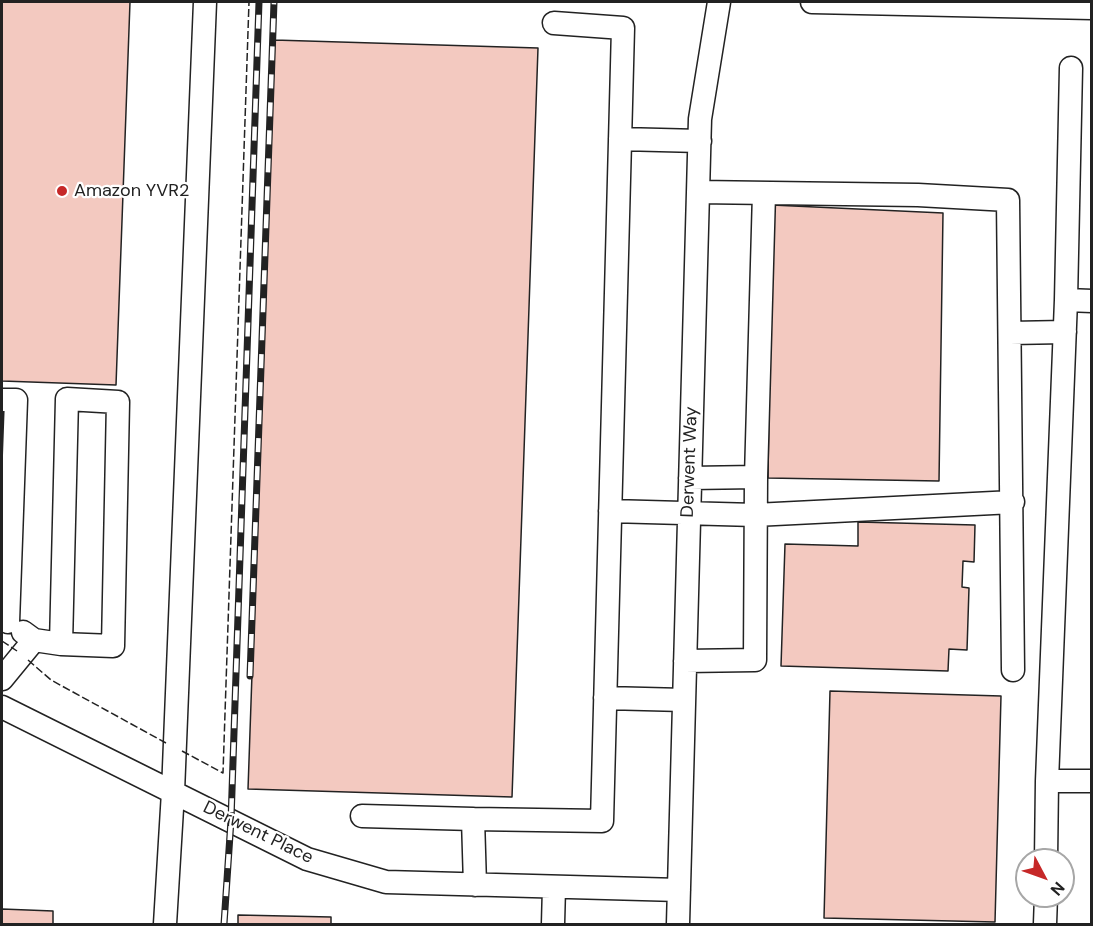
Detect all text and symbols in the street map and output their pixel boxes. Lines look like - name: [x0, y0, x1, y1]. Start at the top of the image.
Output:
- place label: Amazon YVR2: [74, 180, 189, 202]
- marker: Amazon YVR2: [55, 184, 69, 198]
- street label: Derwent Way: [677, 406, 703, 518]
- street label: Derwent Place: [199, 797, 317, 869]
- north arrow: [1015, 848, 1075, 908]
- text: N: [1046, 878, 1069, 900]

